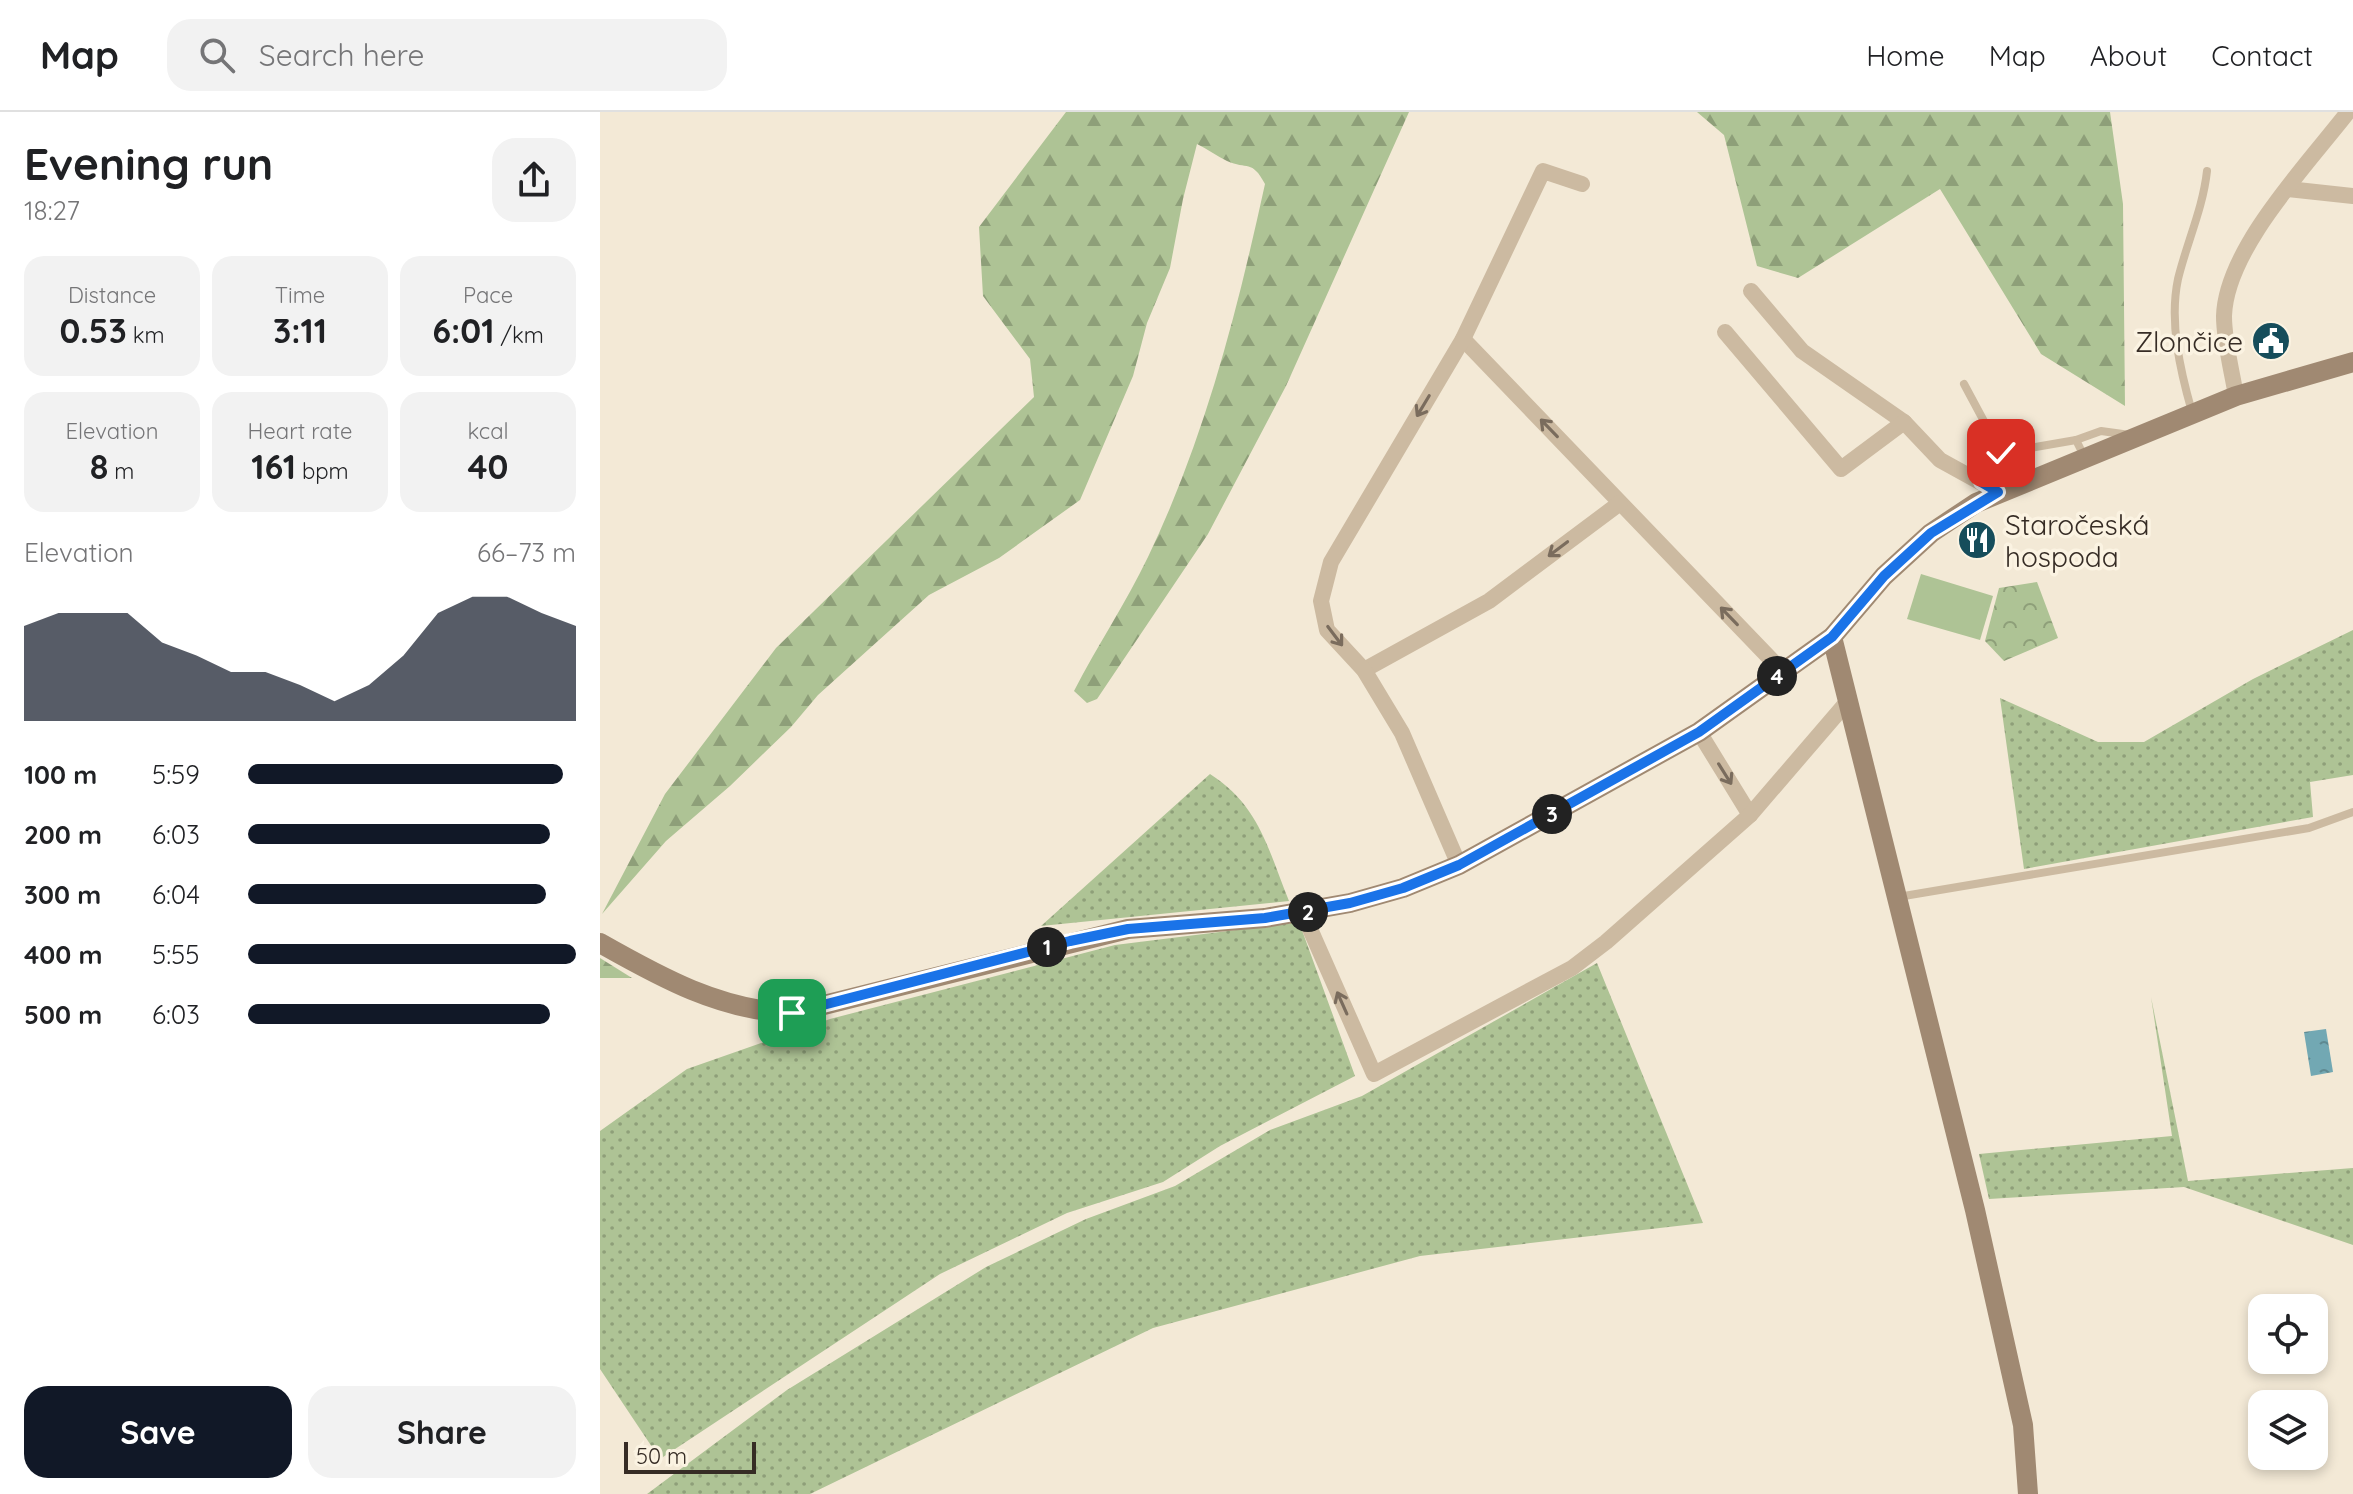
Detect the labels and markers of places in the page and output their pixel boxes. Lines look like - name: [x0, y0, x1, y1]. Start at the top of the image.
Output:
- public building icon: Zlončice: [2250, 320, 2292, 362]
- place label: Zlončice: [2135, 324, 2243, 359]
- pin: [1967, 419, 2035, 487]
- place label: Staročeská hospoda: [2005, 507, 2150, 574]
- restaurant icon: Staročeská hospoda: [1956, 519, 1998, 561]
- pin: 4: [1757, 656, 1797, 696]
- pin: 3: [1532, 794, 1572, 834]
- pin: 2: [1288, 892, 1328, 932]
- pin: 1: [1027, 927, 1067, 967]
- pin: [758, 979, 826, 1047]

